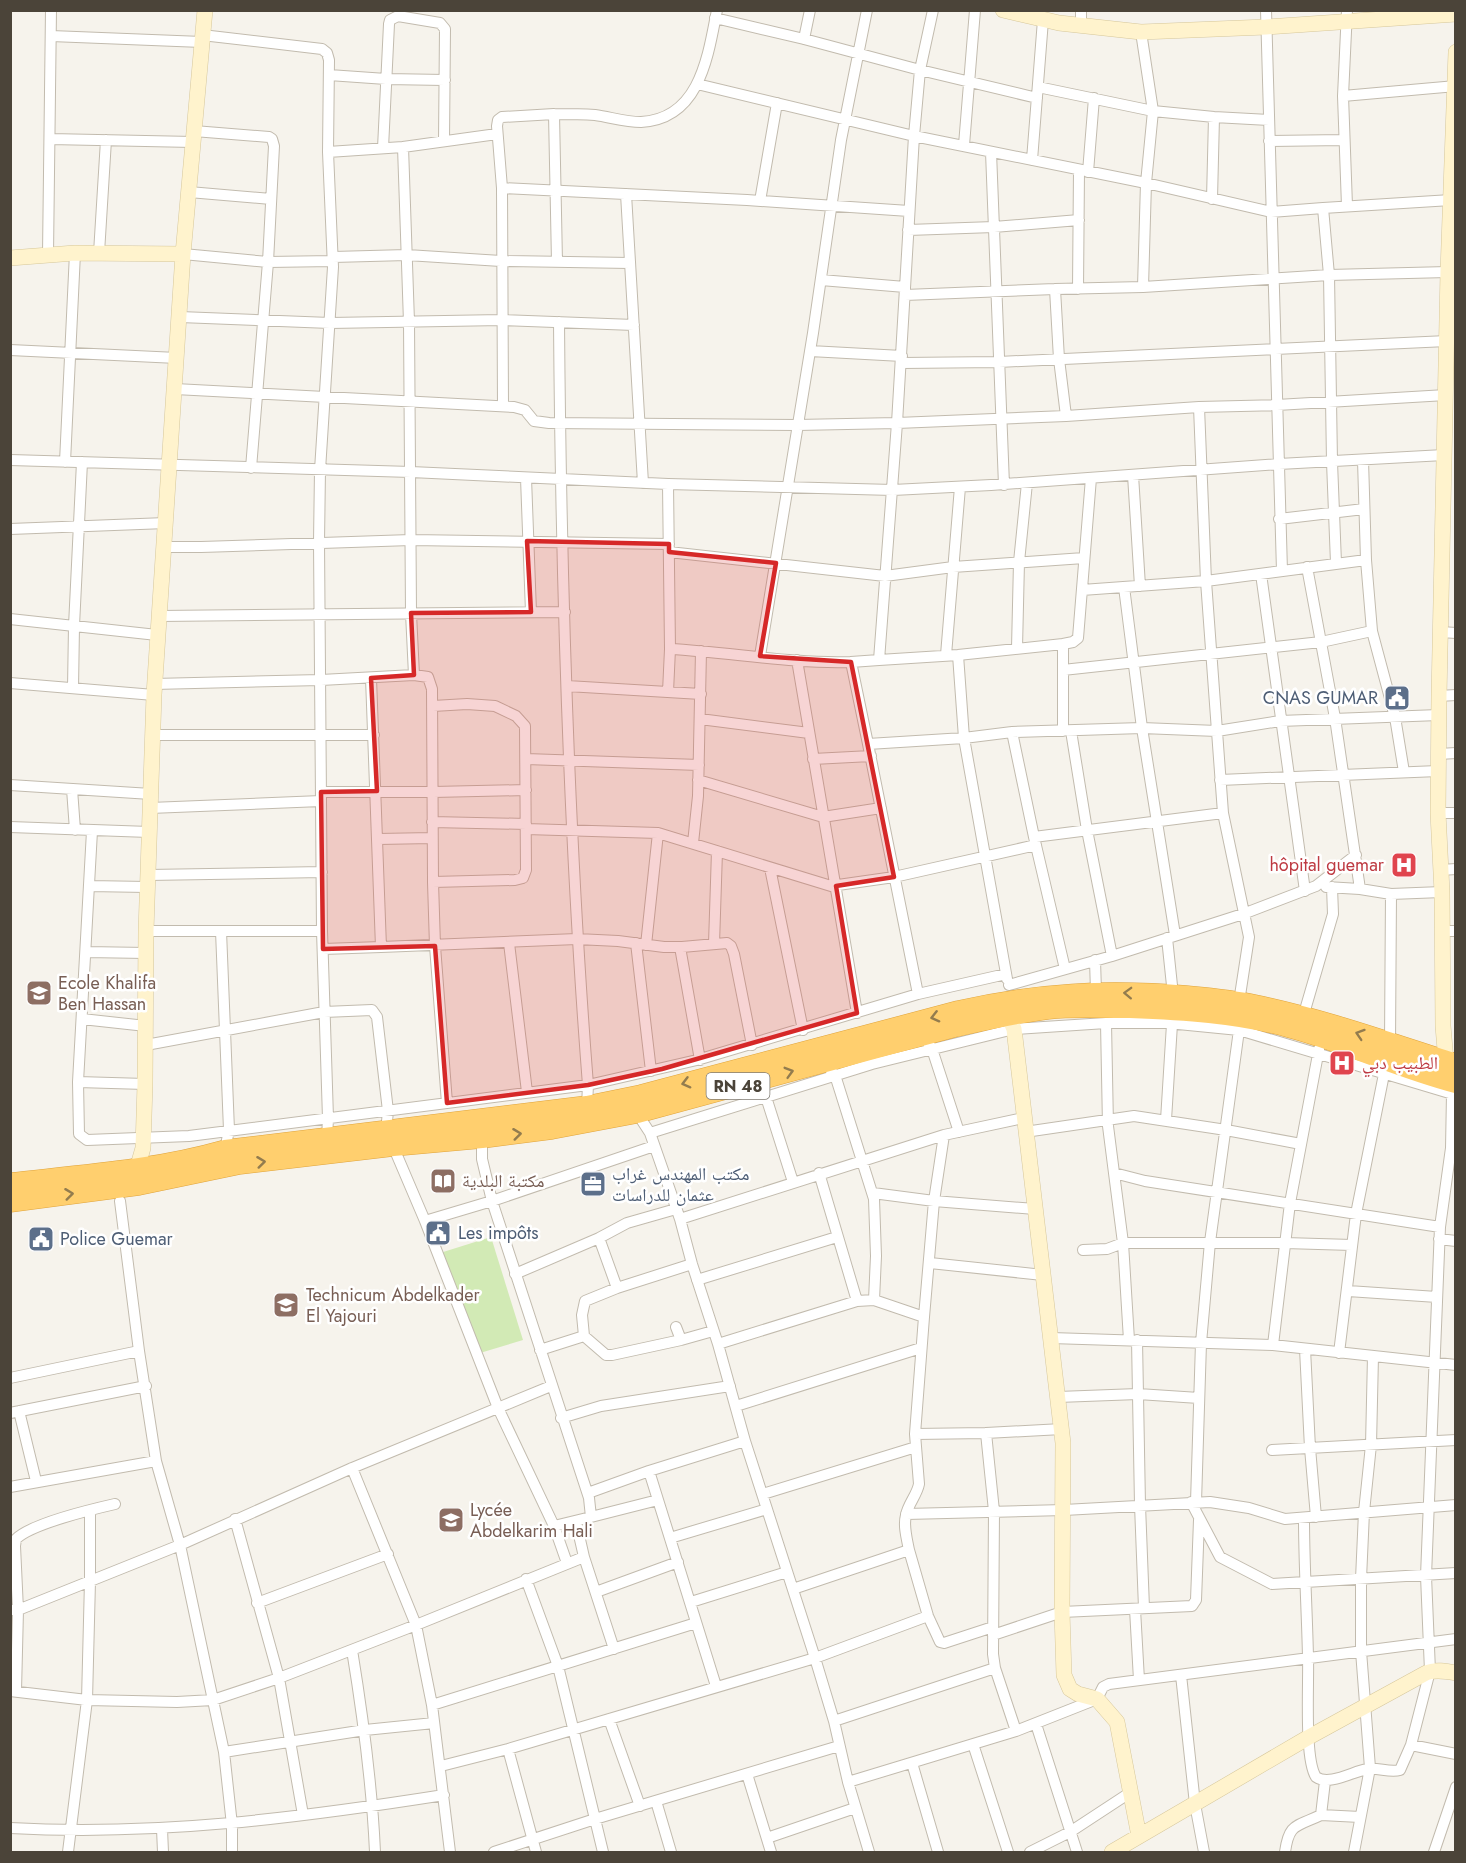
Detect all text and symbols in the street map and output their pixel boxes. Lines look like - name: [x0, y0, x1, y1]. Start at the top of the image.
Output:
- public building icon: CNAS GUMAR: [1382, 683, 1412, 713]
- place label: CNAS GUMAR: [1263, 685, 1378, 711]
- hospital icon: hôpital guemar: [1389, 850, 1419, 880]
- place label: hôpital guemar: [1269, 852, 1385, 878]
- place label: Ecole Khalifa Ben Hassan: [58, 970, 156, 1017]
- school or university icon: Ecole Khalifa Ben Hassan: [24, 978, 54, 1008]
- one-way arrow: [1123, 986, 1132, 999]
- one-way arrow: [930, 1009, 940, 1022]
- one-way arrow: [1355, 1028, 1366, 1041]
- hospital icon: الطبيب دبي: [1327, 1048, 1357, 1078]
- place label: الطبيب دبي: [1362, 1050, 1438, 1078]
- one-way arrow: [783, 1067, 794, 1079]
- road number: RN 48: [706, 1073, 770, 1099]
- one-way arrow: [681, 1076, 691, 1089]
- one-way arrow: [512, 1128, 522, 1140]
- one-way arrow: [256, 1156, 265, 1169]
- place label: مكتب المهندس غراب عثمان للدراسات: [612, 1161, 749, 1208]
- library icon: مكتبة البلدية: [428, 1166, 458, 1196]
- place label: مكتبة البلدية: [462, 1168, 544, 1194]
- office icon: مكتب المهندس غراب عثمان للدراسات: [578, 1169, 608, 1199]
- one-way arrow: [64, 1189, 73, 1201]
- public building icon: Les impôts: [423, 1218, 453, 1248]
- place label: Les impôts: [458, 1220, 538, 1246]
- public building icon: Police Guemar: [26, 1224, 56, 1254]
- place label: Police Guemar: [60, 1226, 174, 1252]
- place label: Technicum Abdelkader El Yajouri: [306, 1282, 480, 1329]
- school or university icon: Technicum Abdelkader El Yajouri: [271, 1290, 301, 1320]
- place label: Lycée Abdelkarim Hali: [470, 1497, 593, 1544]
- school or university icon: Lycée Abdelkarim Hali: [436, 1505, 466, 1535]

